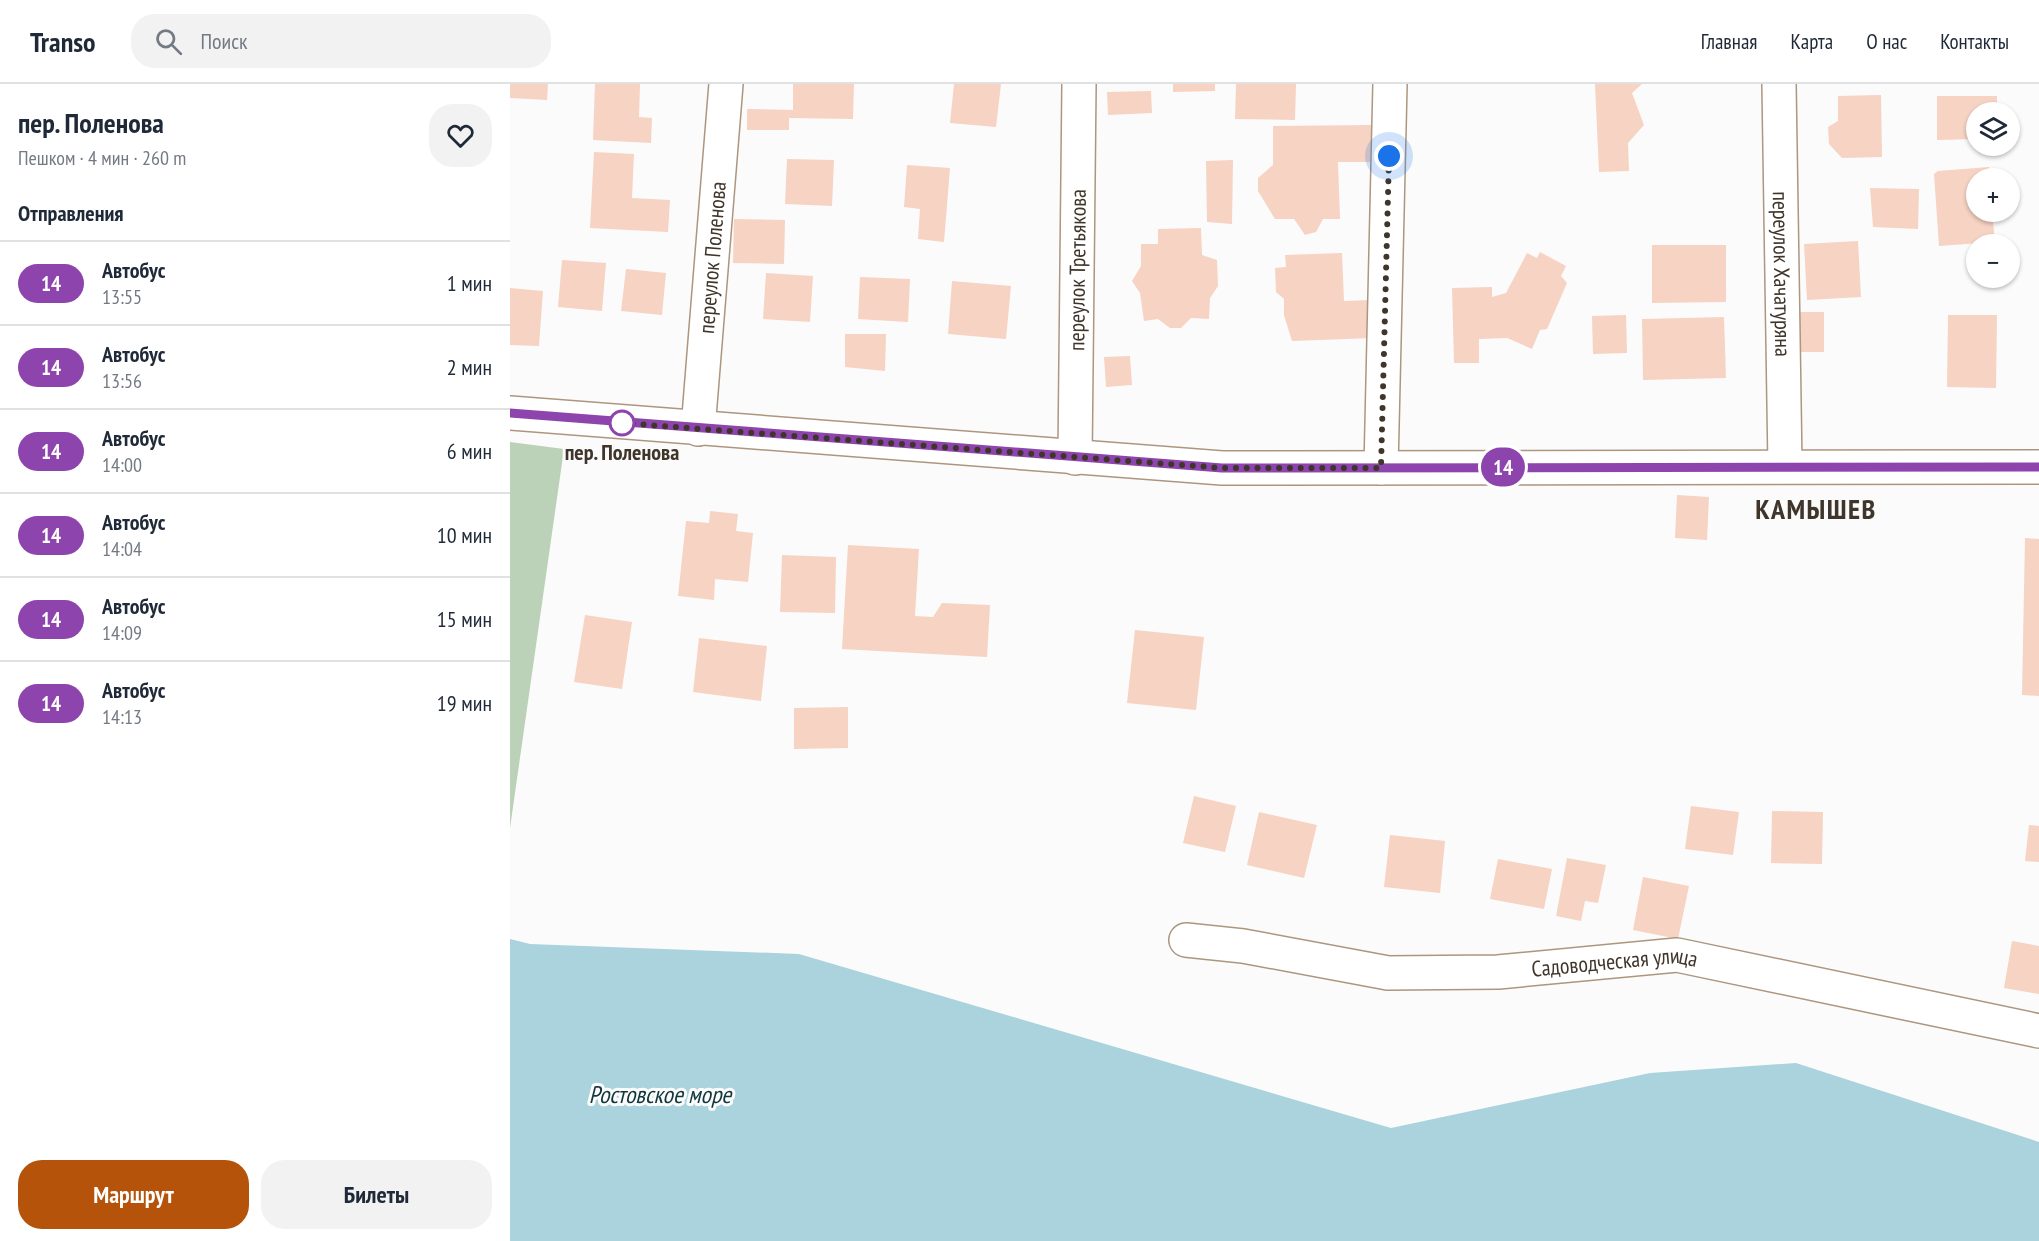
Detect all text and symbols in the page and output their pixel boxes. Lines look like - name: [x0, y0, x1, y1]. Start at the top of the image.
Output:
- search box: [131, 14, 551, 68]
- text: Transo: [30, 23, 95, 60]
- icon: search: [152, 25, 185, 58]
- text: Поиск: [200, 27, 248, 55]
- text: Главная: [1701, 28, 1757, 55]
- text: Карта: [1790, 28, 1833, 55]
- text: О нас: [1866, 28, 1907, 55]
- text: Контакты: [1940, 28, 2009, 55]
- map controls: [1966, 102, 2020, 288]
- button: layers: [1966, 102, 2020, 156]
- text: пер. Поленова: [18, 104, 164, 141]
- button: heart: [429, 104, 492, 167]
- your location: [1374, 141, 1404, 171]
- text: Пешком · 4 мин · 260 m: [18, 145, 186, 171]
- button: +: [1966, 168, 2020, 222]
- street label: переулок Поленова: [692, 180, 732, 335]
- street label: переулок Третьякова: [1062, 189, 1092, 351]
- street label: переулок Хачатуряна: [1767, 191, 1797, 357]
- text: Отправления: [18, 199, 124, 227]
- button: −: [1966, 234, 2020, 288]
- text: Автобус: [102, 256, 165, 284]
- text: 1 мин: [447, 269, 492, 297]
- text: 14: [41, 270, 61, 297]
- text: 13:55: [102, 284, 142, 310]
- text: Автобус: [102, 340, 165, 368]
- text: 2 мин: [447, 353, 492, 381]
- text: 14: [41, 354, 61, 381]
- text: 13:56: [102, 368, 142, 394]
- marker: пер. Поленова: [609, 410, 635, 436]
- text: Автобус: [102, 424, 165, 452]
- text: 6 мин: [447, 437, 492, 465]
- text: 14: [41, 438, 61, 465]
- place label: пер. Поленова: [565, 438, 679, 466]
- line badge: 14: [1476, 448, 1530, 487]
- text: 14:00: [102, 452, 142, 478]
- text: 14: [1493, 454, 1513, 481]
- district label: КАМЫШЕВ: [1755, 490, 1877, 527]
- text: Автобус: [102, 508, 165, 536]
- text: 10 мин: [437, 521, 492, 549]
- text: 14: [41, 522, 61, 549]
- text: 14:04: [102, 536, 142, 562]
- text: Автобус: [102, 592, 165, 620]
- text: 15 мин: [437, 605, 492, 633]
- text: 14: [41, 606, 61, 633]
- text: 14:09: [102, 620, 142, 646]
- text: Автобус: [102, 676, 165, 704]
- text: 19 мин: [437, 689, 492, 717]
- text: 14: [41, 690, 61, 717]
- text: 14:13: [102, 704, 142, 730]
- street label: Садоводческая улица: [1530, 941, 1700, 983]
- water label: Ростовское море: [589, 1079, 733, 1110]
- button: Маршрут: [18, 1160, 249, 1229]
- button: Билеты: [261, 1160, 492, 1229]

